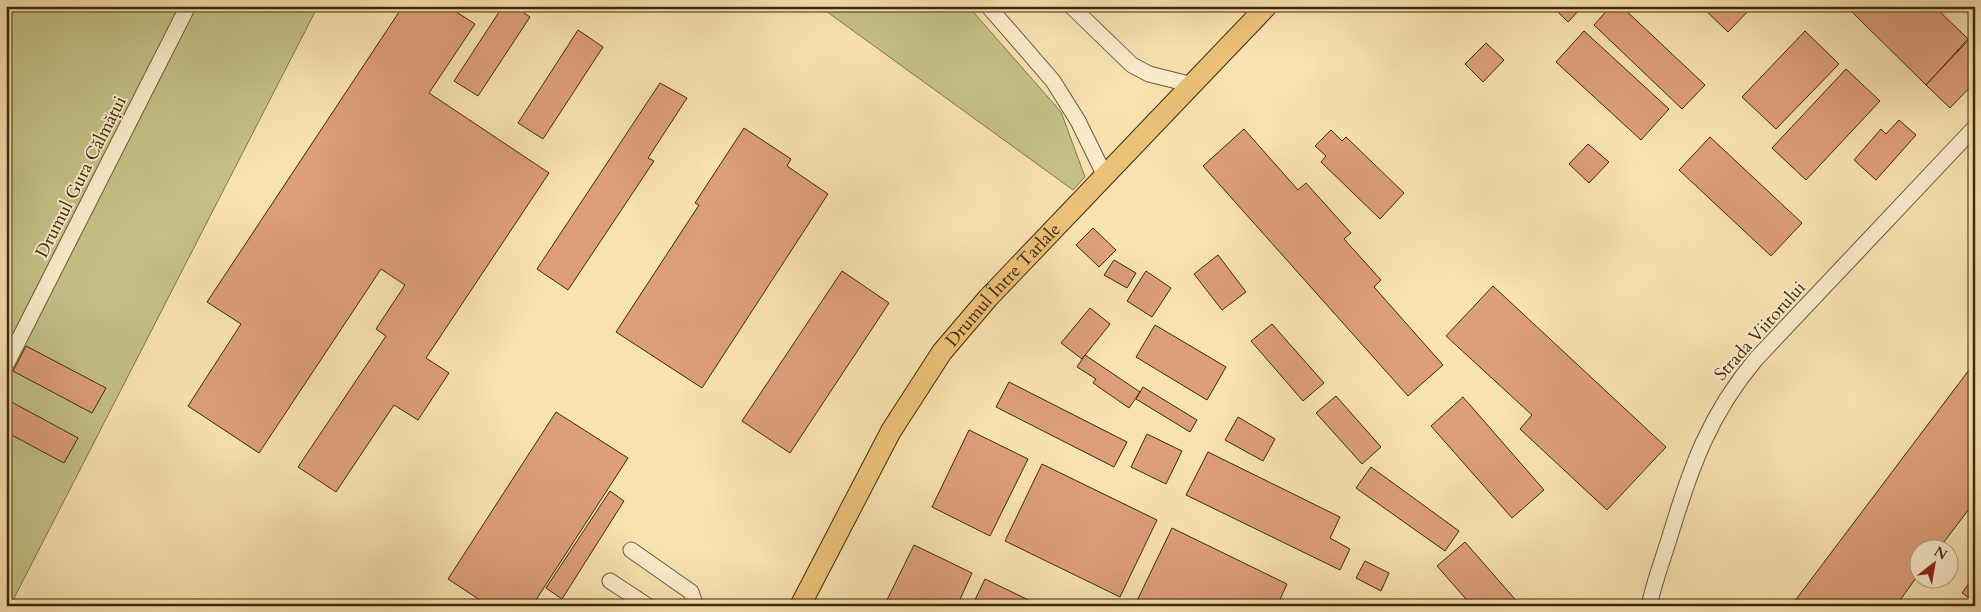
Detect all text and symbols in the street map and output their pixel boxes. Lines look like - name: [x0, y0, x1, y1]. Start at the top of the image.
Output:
- street label: Drumul Gura Călmățui: [29, 92, 133, 262]
- street label: Drumul Între Tarlale: [939, 217, 1066, 352]
- street label: Strada Viitorului: [1709, 276, 1811, 386]
- north arrow: [1908, 540, 1958, 590]
- text: N: [1930, 542, 1951, 565]

